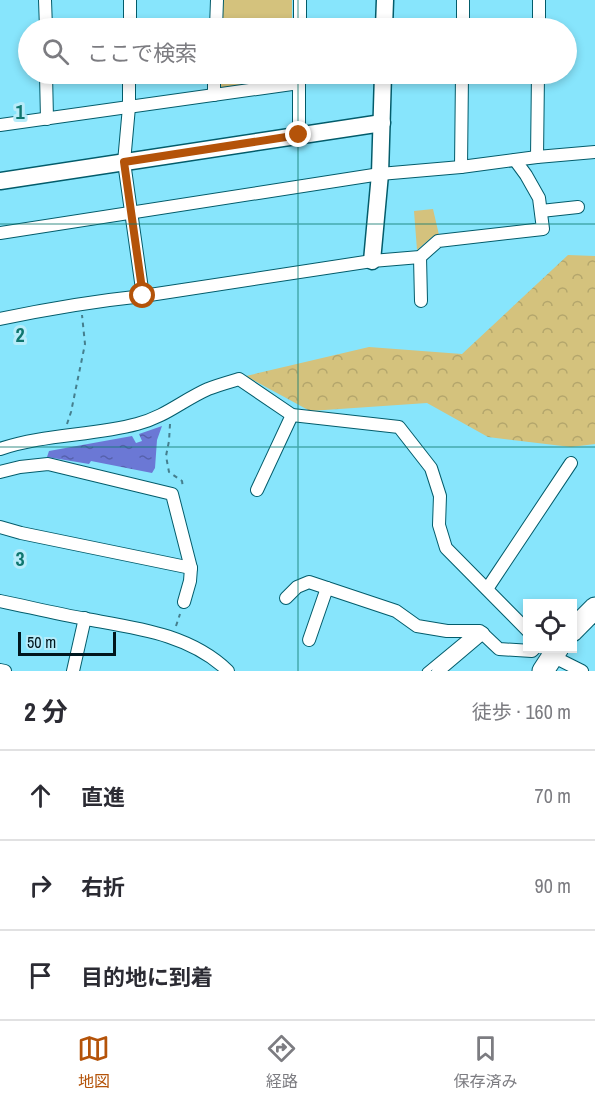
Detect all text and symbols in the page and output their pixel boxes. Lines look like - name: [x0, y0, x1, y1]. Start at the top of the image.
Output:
- search box: [18, 18, 577, 84]
- icon: search: [39, 35, 72, 68]
- text: ここで検索: [87, 38, 197, 68]
- text: 1: [15, 98, 25, 125]
- route end: [285, 121, 311, 147]
- route start: [129, 282, 155, 308]
- text: 2: [15, 321, 25, 348]
- text: 3: [15, 545, 25, 572]
- map controls: [523, 599, 577, 653]
- button: locate: [523, 599, 577, 653]
- scale bar: [18, 629, 116, 656]
- text: 50 m: [27, 631, 56, 653]
- text: 2 分: [24, 694, 68, 729]
- text: 徒歩 · 160 m: [472, 698, 571, 725]
- icon: ahead: [24, 779, 57, 812]
- text: 直進: [81, 782, 125, 812]
- text: 70 m: [535, 782, 571, 809]
- icon: right: [24, 869, 57, 902]
- text: 右折: [81, 872, 125, 902]
- text: 90 m: [535, 872, 571, 899]
- icon: arrive: [24, 959, 57, 992]
- text: 目的地に到着: [81, 962, 213, 992]
- tab: 地図: [77, 1032, 110, 1092]
- tab: 経路: [265, 1032, 298, 1092]
- tab: 保存済み: [453, 1032, 517, 1092]

